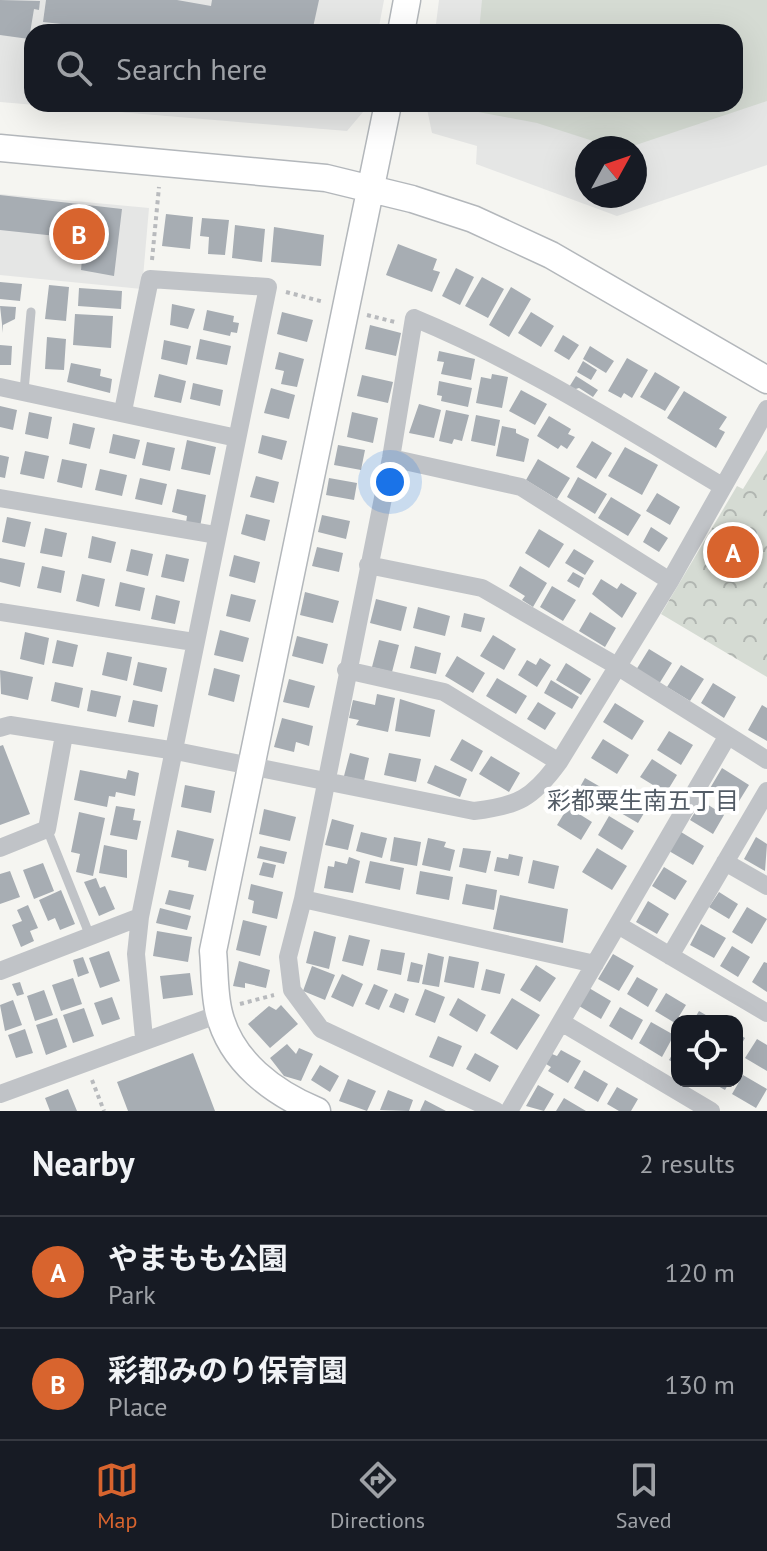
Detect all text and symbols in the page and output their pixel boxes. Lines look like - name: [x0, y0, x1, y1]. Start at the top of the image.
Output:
- search box: [24, 24, 743, 112]
- icon: search: [52, 46, 96, 90]
- text: Search here: [116, 49, 267, 88]
- north arrow: [575, 136, 647, 208]
- pin: B: [53, 204, 105, 264]
- your location: [370, 462, 410, 502]
- pin: A: [707, 522, 759, 582]
- district label: 彩都粟生南五丁目: [547, 785, 739, 816]
- map controls: [671, 1015, 743, 1087]
- button: locate: [671, 1015, 743, 1087]
- text: Nearby: [32, 1141, 134, 1185]
- text: 2 results: [640, 1147, 735, 1180]
- text: やまもも公園: [108, 1238, 288, 1277]
- text: A: [50, 1256, 66, 1289]
- text: 120 m: [664, 1256, 735, 1289]
- text: Park: [108, 1278, 156, 1311]
- text: 彩都みのり保育園: [108, 1350, 348, 1389]
- text: B: [50, 1368, 66, 1401]
- text: 130 m: [664, 1368, 735, 1401]
- text: Place: [108, 1390, 167, 1423]
- tab: Map: [95, 1458, 139, 1534]
- tab: Directions: [330, 1458, 425, 1534]
- tab: Saved: [616, 1458, 672, 1534]

